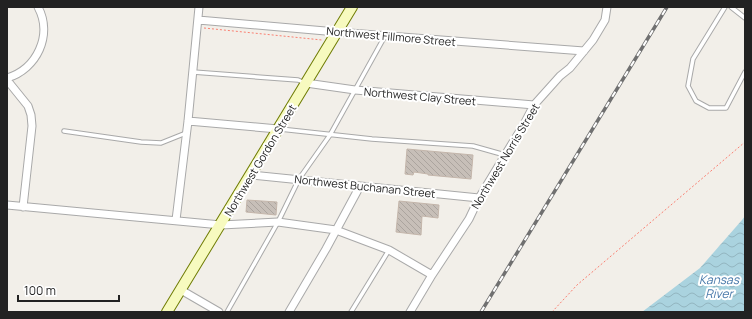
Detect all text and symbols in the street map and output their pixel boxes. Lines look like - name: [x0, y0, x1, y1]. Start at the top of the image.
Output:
- street label: Northwest Fillmore Street: [326, 23, 456, 49]
- street label: Northwest Clay Street: [363, 84, 477, 108]
- street label: Northwest Norris Street: [467, 100, 543, 212]
- street label: Northwest Gordon Street: [221, 101, 299, 219]
- street label: Northwest Buchanan Street: [294, 171, 436, 201]
- water label: Kansas River: [699, 271, 741, 302]
- scale bar: [18, 277, 119, 303]
- text: 100 m: [24, 282, 56, 299]

